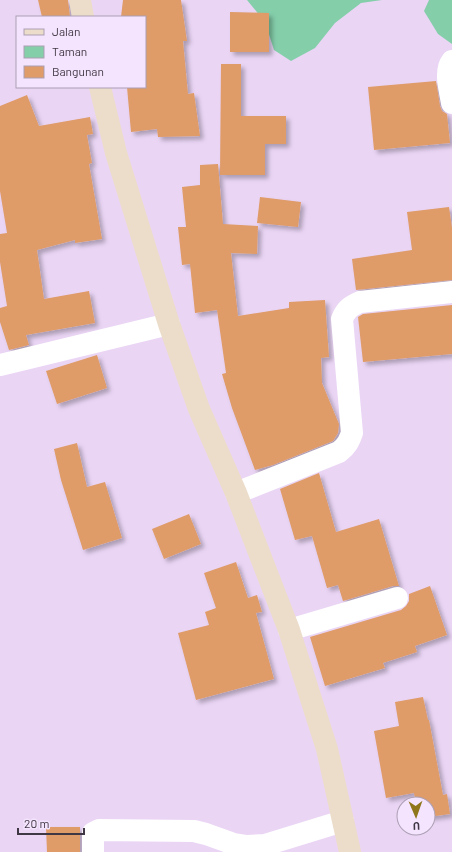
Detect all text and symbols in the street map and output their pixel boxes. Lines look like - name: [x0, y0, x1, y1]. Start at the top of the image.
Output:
- legend: [16, 16, 146, 88]
- text: Jalan: [52, 24, 80, 38]
- text: Taman: [52, 44, 87, 58]
- text: Bangunan: [52, 64, 104, 78]
- north arrow: [396, 796, 436, 836]
- scale bar: [18, 810, 84, 836]
- text: 20 m: [24, 816, 50, 830]
- text: U: [413, 820, 420, 833]

